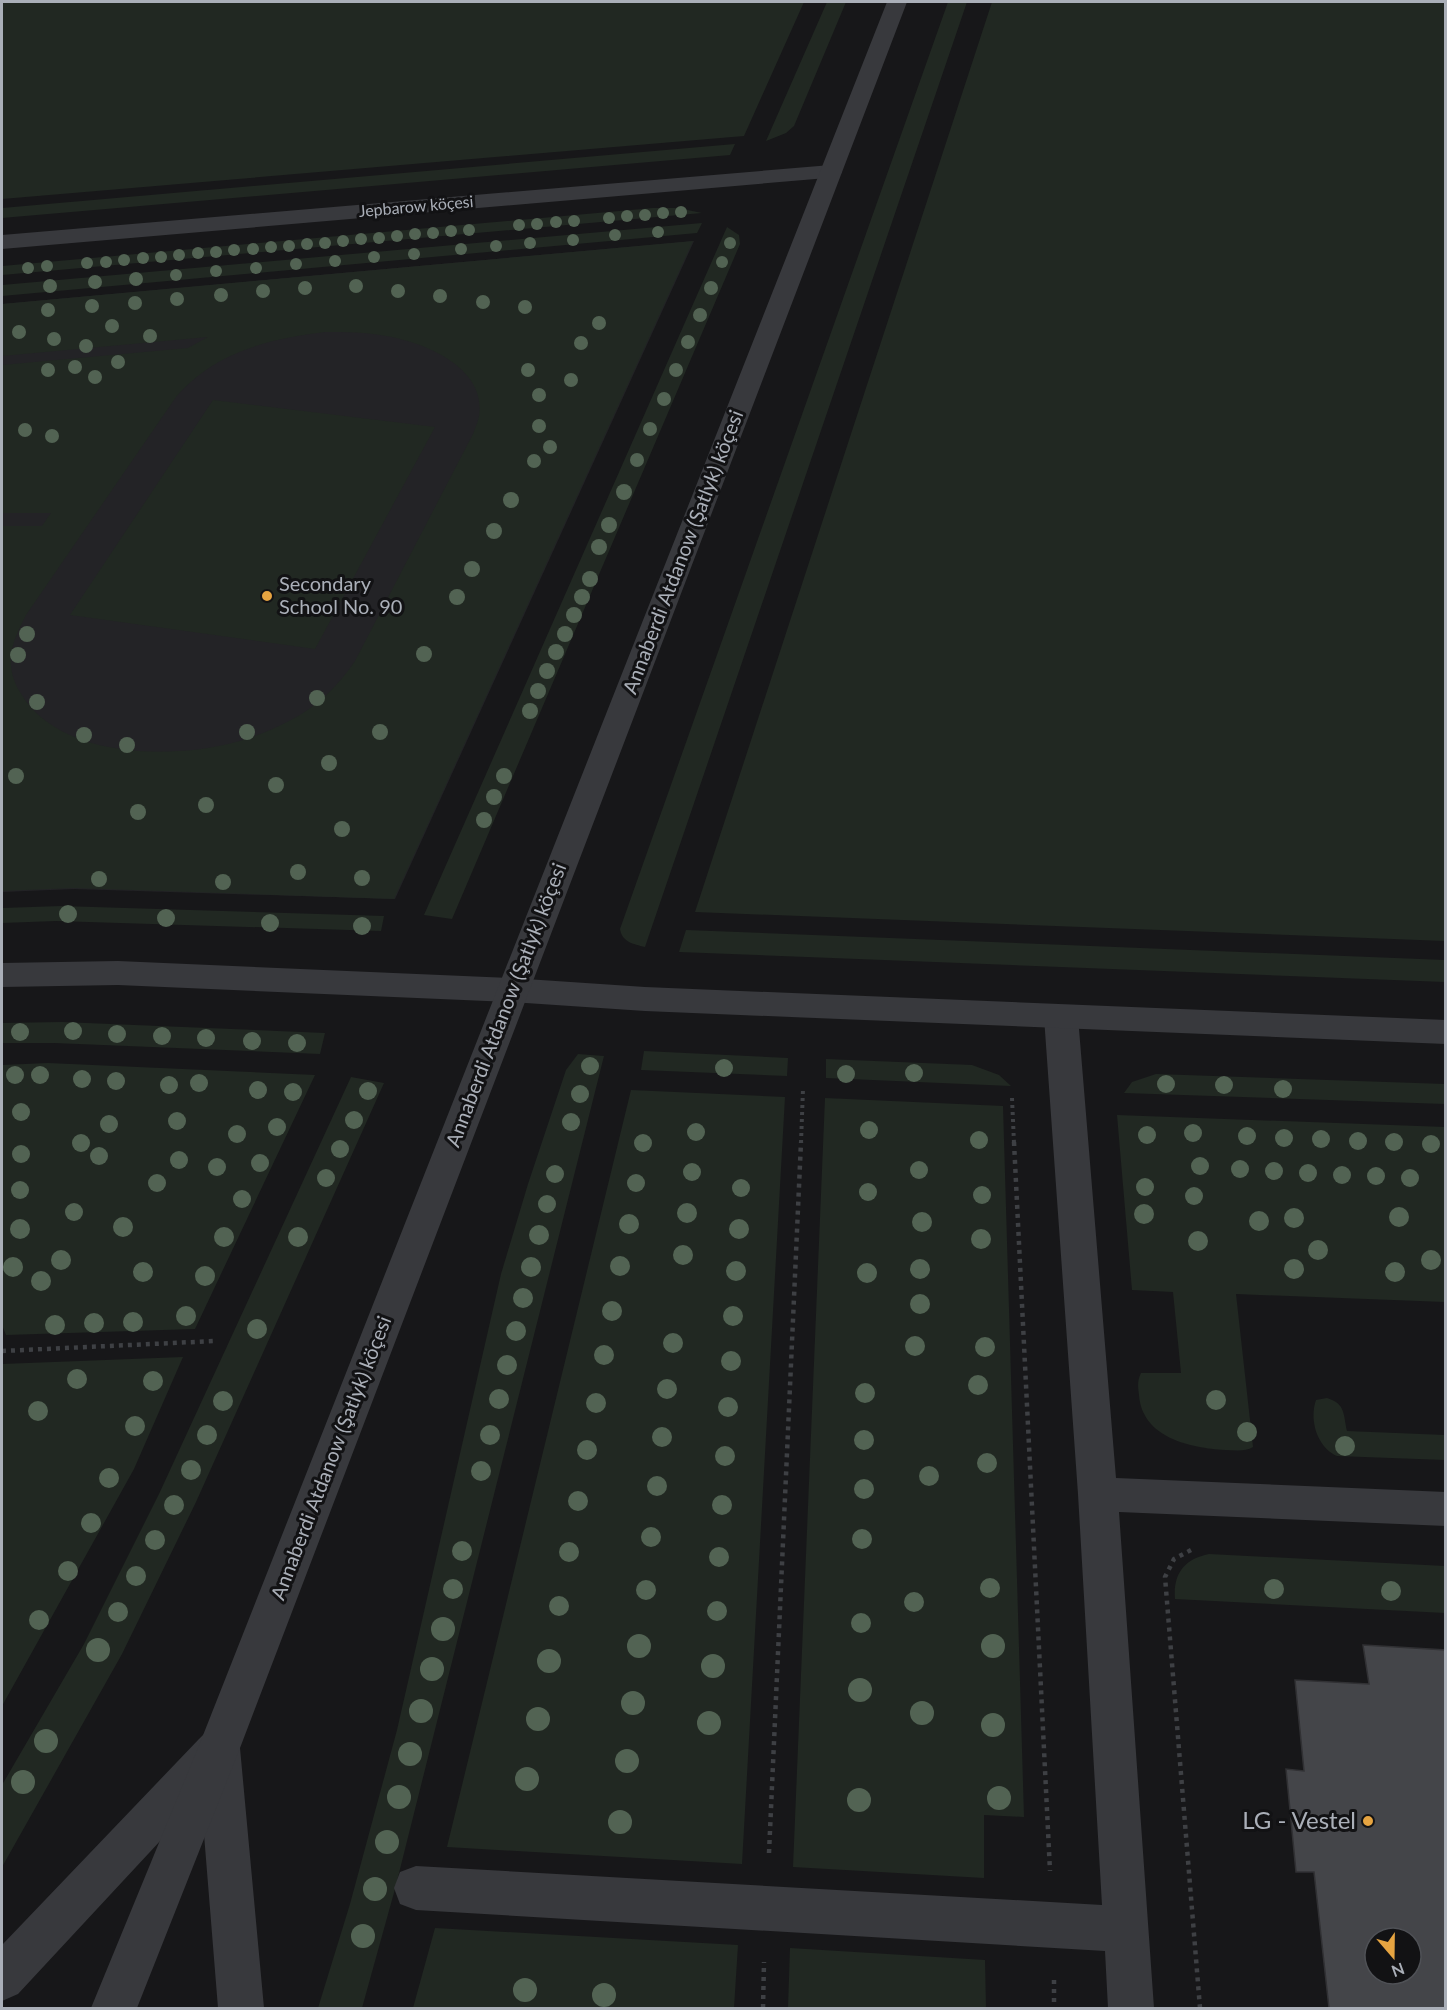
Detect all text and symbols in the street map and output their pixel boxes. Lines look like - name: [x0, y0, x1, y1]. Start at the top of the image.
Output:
- street label: Jepbarow köçesi: [358, 191, 474, 220]
- street label: Annaberdi Atdanow (Şatlyk) köçesi: [617, 406, 747, 697]
- place label: Secondary School No. 90: [279, 571, 402, 618]
- marker: Secondary School No. 90: [260, 589, 274, 603]
- street label: Annaberdi Atdanow (Şatlyk) köçesi: [440, 859, 570, 1150]
- street label: Annaberdi Atdanow (Şatlyk) köçesi: [265, 1312, 395, 1603]
- place label: LG - Vestel: [1242, 1805, 1356, 1834]
- marker: LG - Vestel: [1361, 1814, 1375, 1828]
- north arrow: [1363, 1926, 1423, 1986]
- text: N: [1389, 1960, 1407, 1982]

